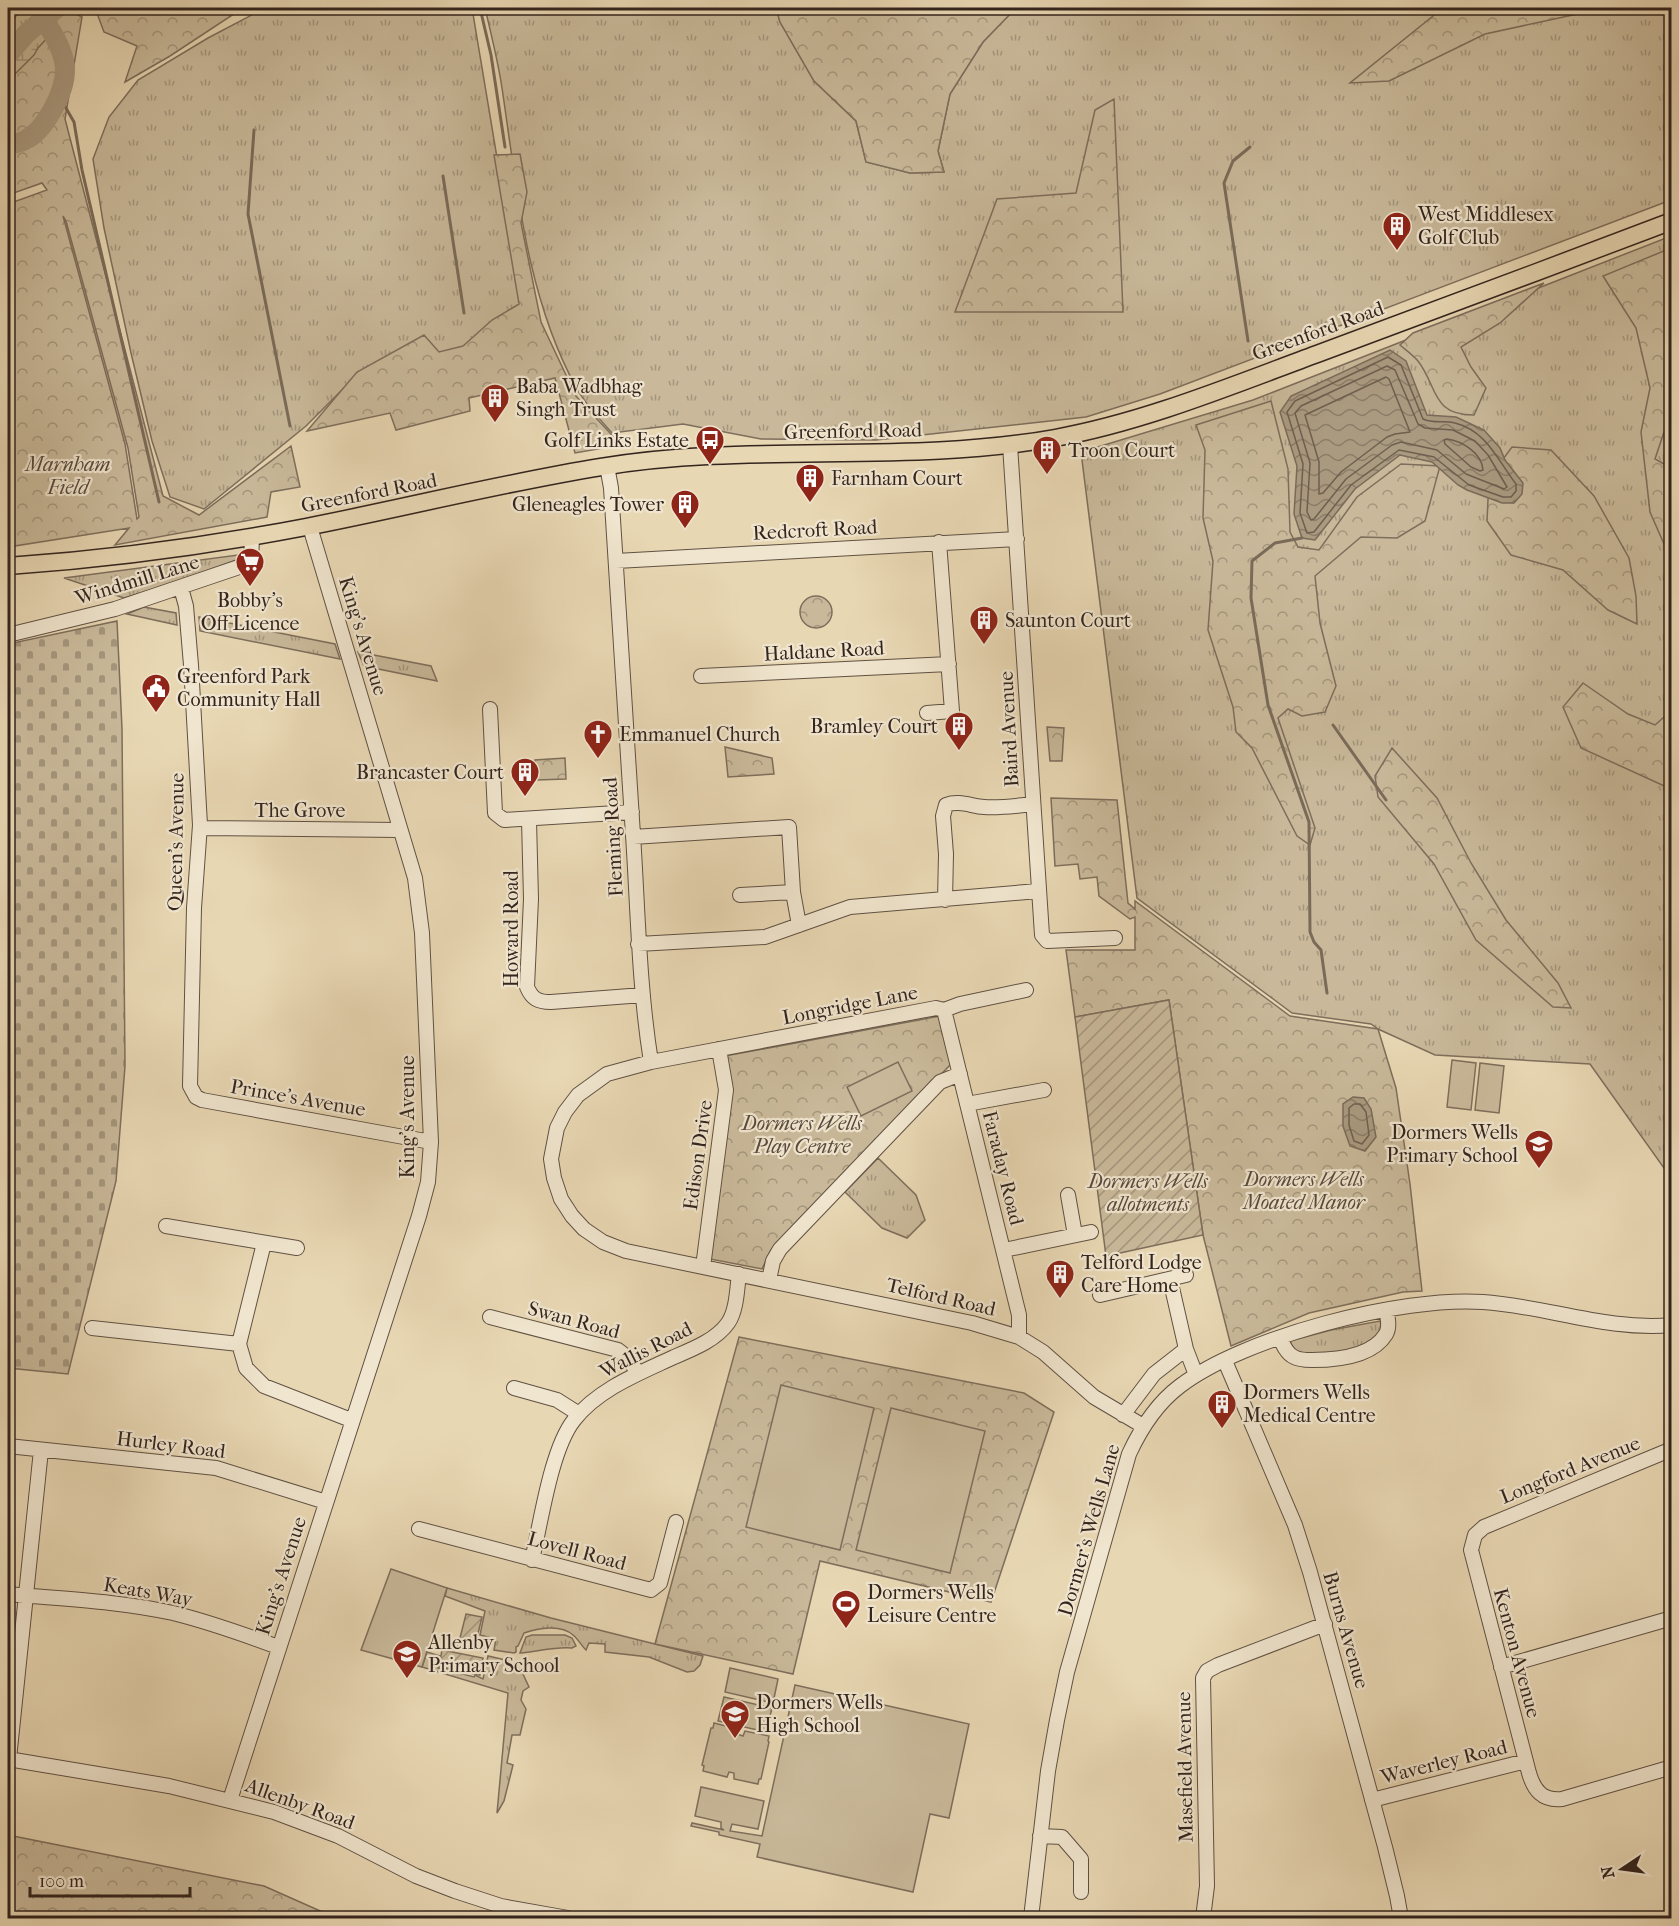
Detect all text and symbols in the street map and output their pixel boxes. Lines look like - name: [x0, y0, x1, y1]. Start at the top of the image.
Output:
- place label: West Middlesex Golf Club: [1417, 203, 1554, 249]
- building icon: West Middlesex Golf Club: [1381, 210, 1413, 252]
- street label: Greenford Road: [1249, 296, 1388, 365]
- place label: Baba Wadbhag Singh Trust: [516, 375, 642, 421]
- building icon: Baba Wadbhag Singh Trust: [479, 382, 511, 424]
- street label: Greenford Road: [784, 418, 923, 444]
- bus stop icon: Golf Links Estate: [694, 424, 726, 466]
- place label: Golf Links Estate: [544, 429, 689, 452]
- building icon: Troon Court: [1031, 434, 1063, 476]
- place label: Troon Court: [1068, 439, 1175, 462]
- park label: Marnham Field: [24, 453, 110, 499]
- building icon: Farnham Court: [794, 462, 826, 504]
- place label: Farnham Court: [831, 467, 963, 490]
- street label: Greenford Road: [299, 468, 440, 517]
- building icon: Gleneagles Tower: [669, 488, 701, 530]
- place label: Gleneagles Tower: [512, 493, 664, 516]
- street label: Redcroft Road: [752, 515, 879, 545]
- supermarket icon: Bobby's Off Licence: [234, 546, 266, 588]
- street label: Windmill Lane: [71, 550, 202, 610]
- street label: King's Avenue: [334, 574, 392, 698]
- place label: Bobby's Off Licence: [201, 589, 299, 635]
- building icon: Saunton Court: [968, 604, 1000, 646]
- place label: Saunton Court: [1005, 609, 1131, 632]
- street label: Haldane Road: [763, 636, 886, 666]
- place label: Greenford Park Community Hall: [177, 665, 321, 711]
- street label: Baird Avenue: [994, 670, 1024, 788]
- public building icon: Greenford Park Community Hall: [140, 672, 172, 714]
- building icon: Bramley Court: [943, 710, 975, 752]
- place label: Bramley Court: [810, 715, 938, 738]
- church icon: Emmanuel Church: [582, 718, 614, 760]
- place label: Emmanuel Church: [619, 723, 781, 746]
- building icon: Brancaster Court: [509, 756, 541, 798]
- place label: Brancaster Court: [356, 761, 504, 784]
- street label: Queen's Avenue: [163, 773, 189, 911]
- street label: Fleming Road: [598, 775, 628, 897]
- street label: The Grove: [254, 799, 346, 822]
- street label: Howard Road: [500, 869, 523, 988]
- street label: Longridge Lane: [780, 981, 920, 1029]
- street label: King's Avenue: [396, 1055, 419, 1179]
- street label: Prince's Avenue: [229, 1075, 368, 1121]
- street label: Edison Drive: [679, 1098, 717, 1212]
- street label: Faraday Road: [978, 1109, 1029, 1229]
- park label: Dormers Wells Play Centre: [740, 1112, 863, 1158]
- place label: Dormers Wells Primary School: [1386, 1121, 1518, 1167]
- school or university icon: Dormers Wells Primary School: [1523, 1128, 1555, 1170]
- park label: Dormers Wells Moated Manor: [1241, 1168, 1367, 1214]
- park label: Dormers Wells allotments: [1086, 1170, 1209, 1216]
- place label: Telford Lodge Care Home: [1081, 1251, 1202, 1297]
- building icon: Telford Lodge Care Home: [1044, 1258, 1076, 1300]
- street label: Telford Road: [884, 1273, 999, 1321]
- street label: Swan Road: [525, 1297, 624, 1344]
- street label: Wallis Road: [595, 1316, 697, 1384]
- place label: Dormers Wells Medical Centre: [1243, 1381, 1376, 1427]
- building icon: Dormers Wells Medical Centre: [1206, 1388, 1238, 1430]
- street label: Hurley Road: [115, 1427, 228, 1463]
- street label: Longford Avenue: [1497, 1431, 1643, 1509]
- street label: Dormer’s Wells Lane: [1053, 1441, 1125, 1619]
- street label: King's Avenue: [251, 1514, 311, 1638]
- street label: Lovell Road: [525, 1527, 630, 1575]
- street label: Burns Avenue: [1318, 1569, 1374, 1691]
- street label: Keats Way: [102, 1573, 196, 1611]
- place label: Dormers Wells Leisure Centre: [867, 1581, 997, 1627]
- street label: Kenton Avenue: [1489, 1586, 1545, 1720]
- sports icon: Dormers Wells Leisure Centre: [830, 1588, 862, 1630]
- place label: Allenby Primary School: [427, 1631, 560, 1677]
- school or university icon: Allenby Primary School: [391, 1638, 423, 1680]
- place label: Dormers Wells High School: [756, 1691, 883, 1737]
- street label: Masefield Avenue: [1172, 1691, 1198, 1843]
- school or university icon: Dormers Wells High School: [719, 1698, 751, 1740]
- street label: Waverley Road: [1377, 1735, 1511, 1789]
- street label: Allenby Road: [241, 1773, 359, 1835]
- north arrow: [1592, 1839, 1652, 1899]
- scale bar: [30, 1860, 190, 1898]
- text: N: [1597, 1863, 1618, 1880]
- text: 100 m: [39, 1871, 84, 1892]

